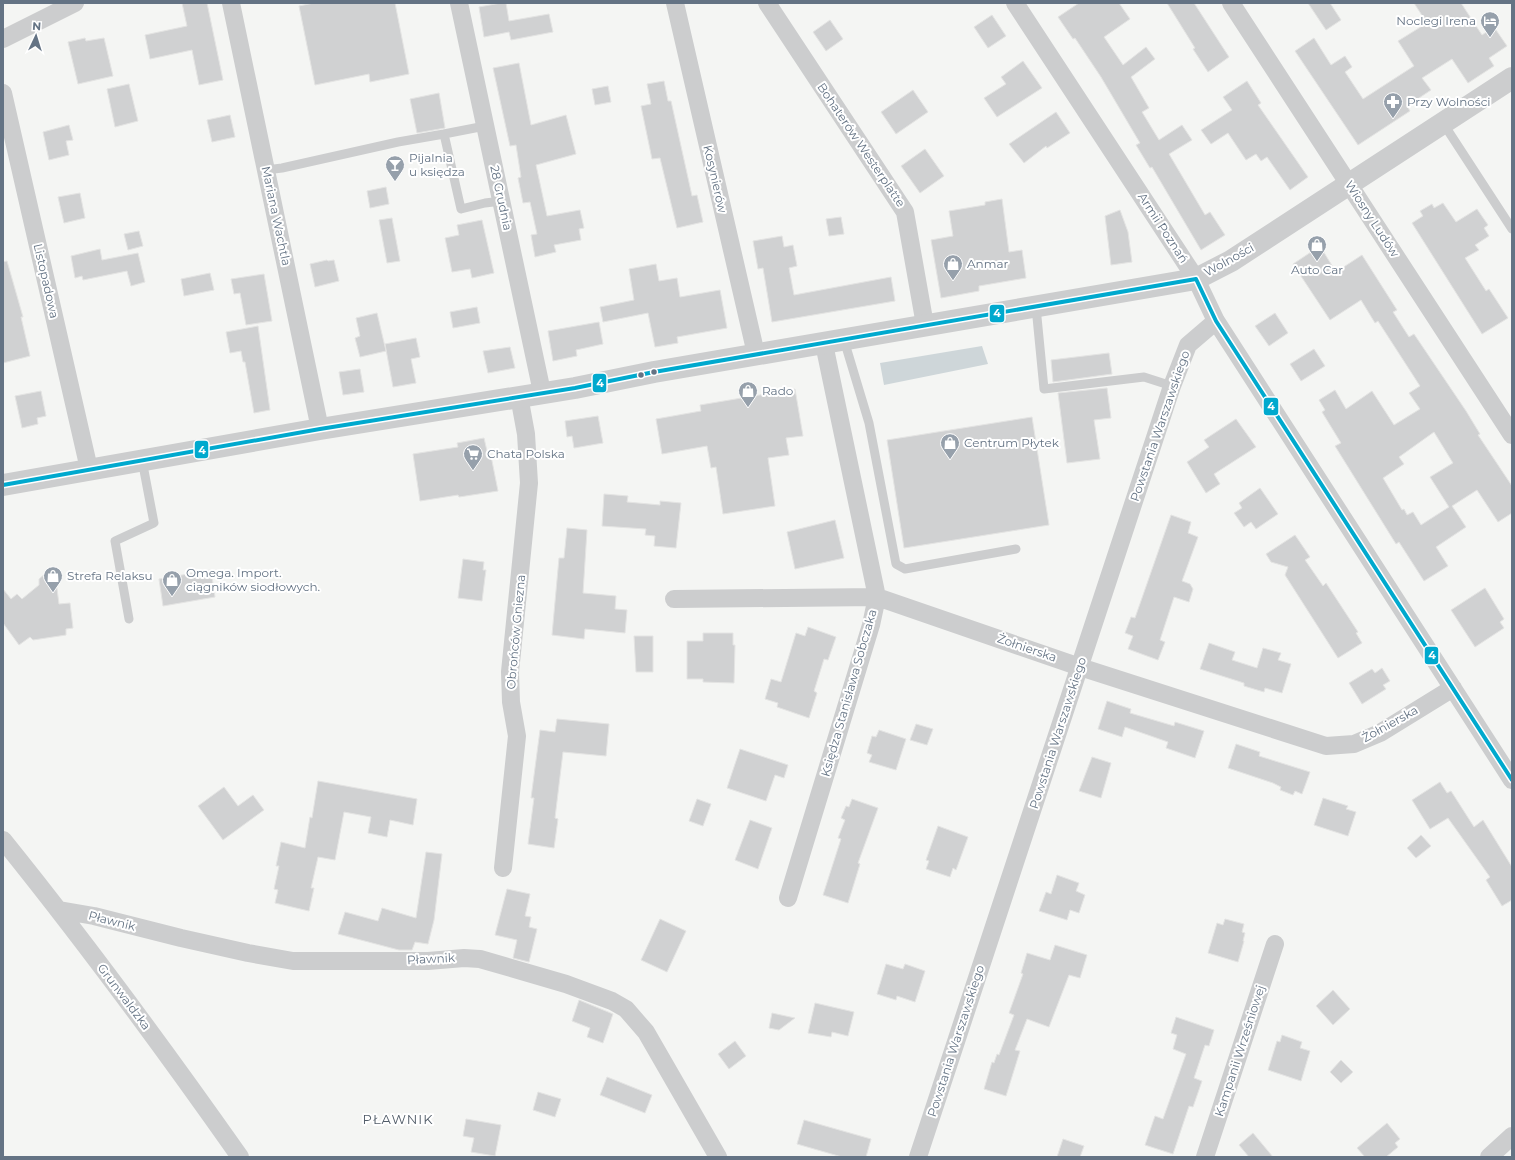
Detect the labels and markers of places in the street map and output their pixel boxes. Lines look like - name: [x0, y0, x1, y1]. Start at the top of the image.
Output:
- hotel icon: Noclegi Irena: [1479, 10, 1501, 38]
- place label: Noclegi Irena: [1396, 13, 1476, 28]
- pharmacy icon: Przy Wolności: [1382, 91, 1404, 119]
- place label: Przy Wolności: [1407, 94, 1491, 109]
- place label: Pijalnia u księdza: [409, 150, 465, 179]
- bar icon: Pijalnia u księdza: [384, 154, 406, 182]
- shop icon: Auto Car: [1306, 234, 1328, 262]
- shop icon: Anmar: [942, 253, 964, 281]
- place label: Anmar: [967, 256, 1009, 271]
- place label: Auto Car: [1291, 262, 1343, 277]
- unlabelled marker: [649, 367, 659, 377]
- unlabelled marker: [636, 370, 646, 380]
- shop icon: Rado: [737, 380, 759, 408]
- place label: Rado: [762, 383, 793, 398]
- shop icon: Centrum Płytek: [939, 432, 961, 460]
- place label: Centrum Płytek: [964, 435, 1060, 450]
- supermarket icon: Chata Polska: [462, 443, 484, 471]
- place label: Chata Polska: [487, 446, 565, 461]
- shop icon: Strefa Relaksu: [42, 565, 64, 593]
- place label: Omega. Import. ciągników siodłowych.: [186, 565, 320, 594]
- place label: Strefa Relaksu: [67, 568, 152, 583]
- shop icon: Omega. Import. ciągników siodłowych.: [161, 569, 183, 597]

